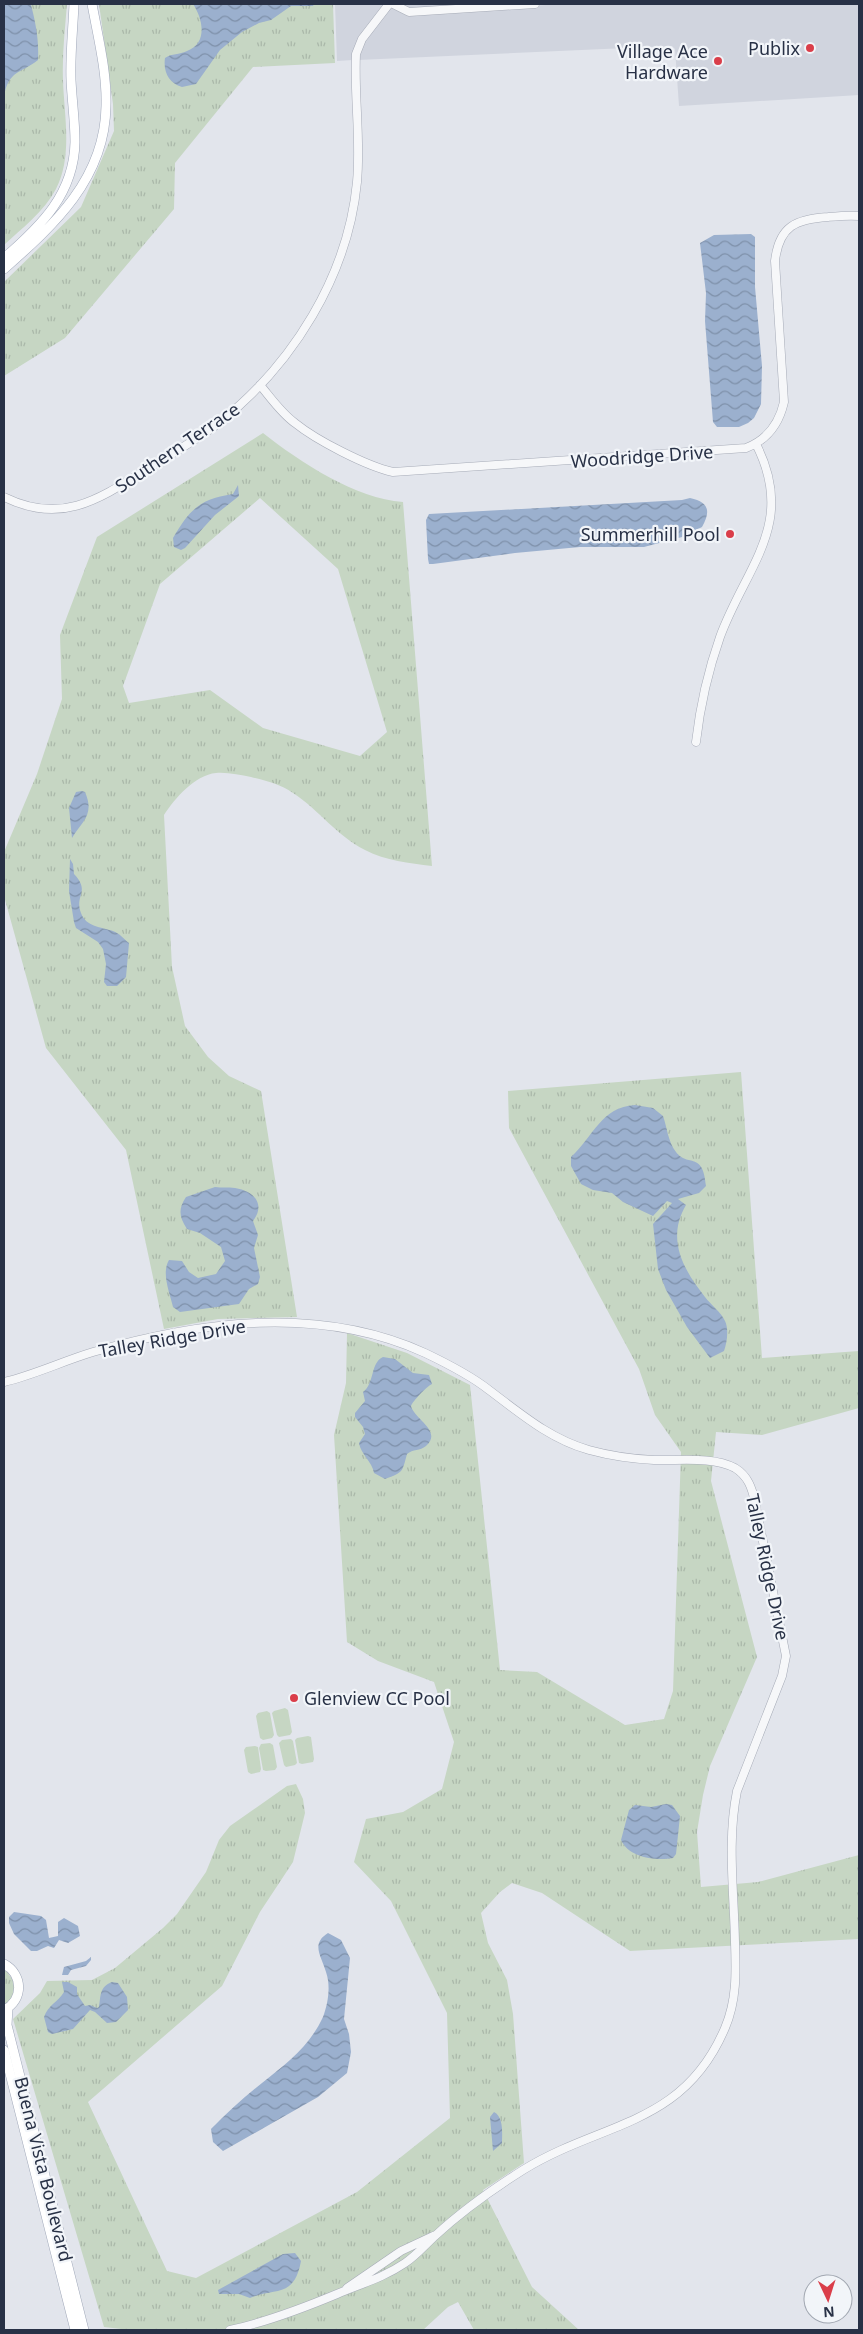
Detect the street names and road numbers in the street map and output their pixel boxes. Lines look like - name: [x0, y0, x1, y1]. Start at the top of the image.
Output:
- street label: Southern Terrace: [110, 396, 244, 498]
- street label: Woodridge Drive: [570, 439, 714, 473]
- street label: Talley Ridge Drive: [97, 1313, 247, 1363]
- street label: Talley Ridge Drive: [741, 1492, 795, 1642]
- street label: Buena Vista Boulevard: [9, 2074, 79, 2264]

